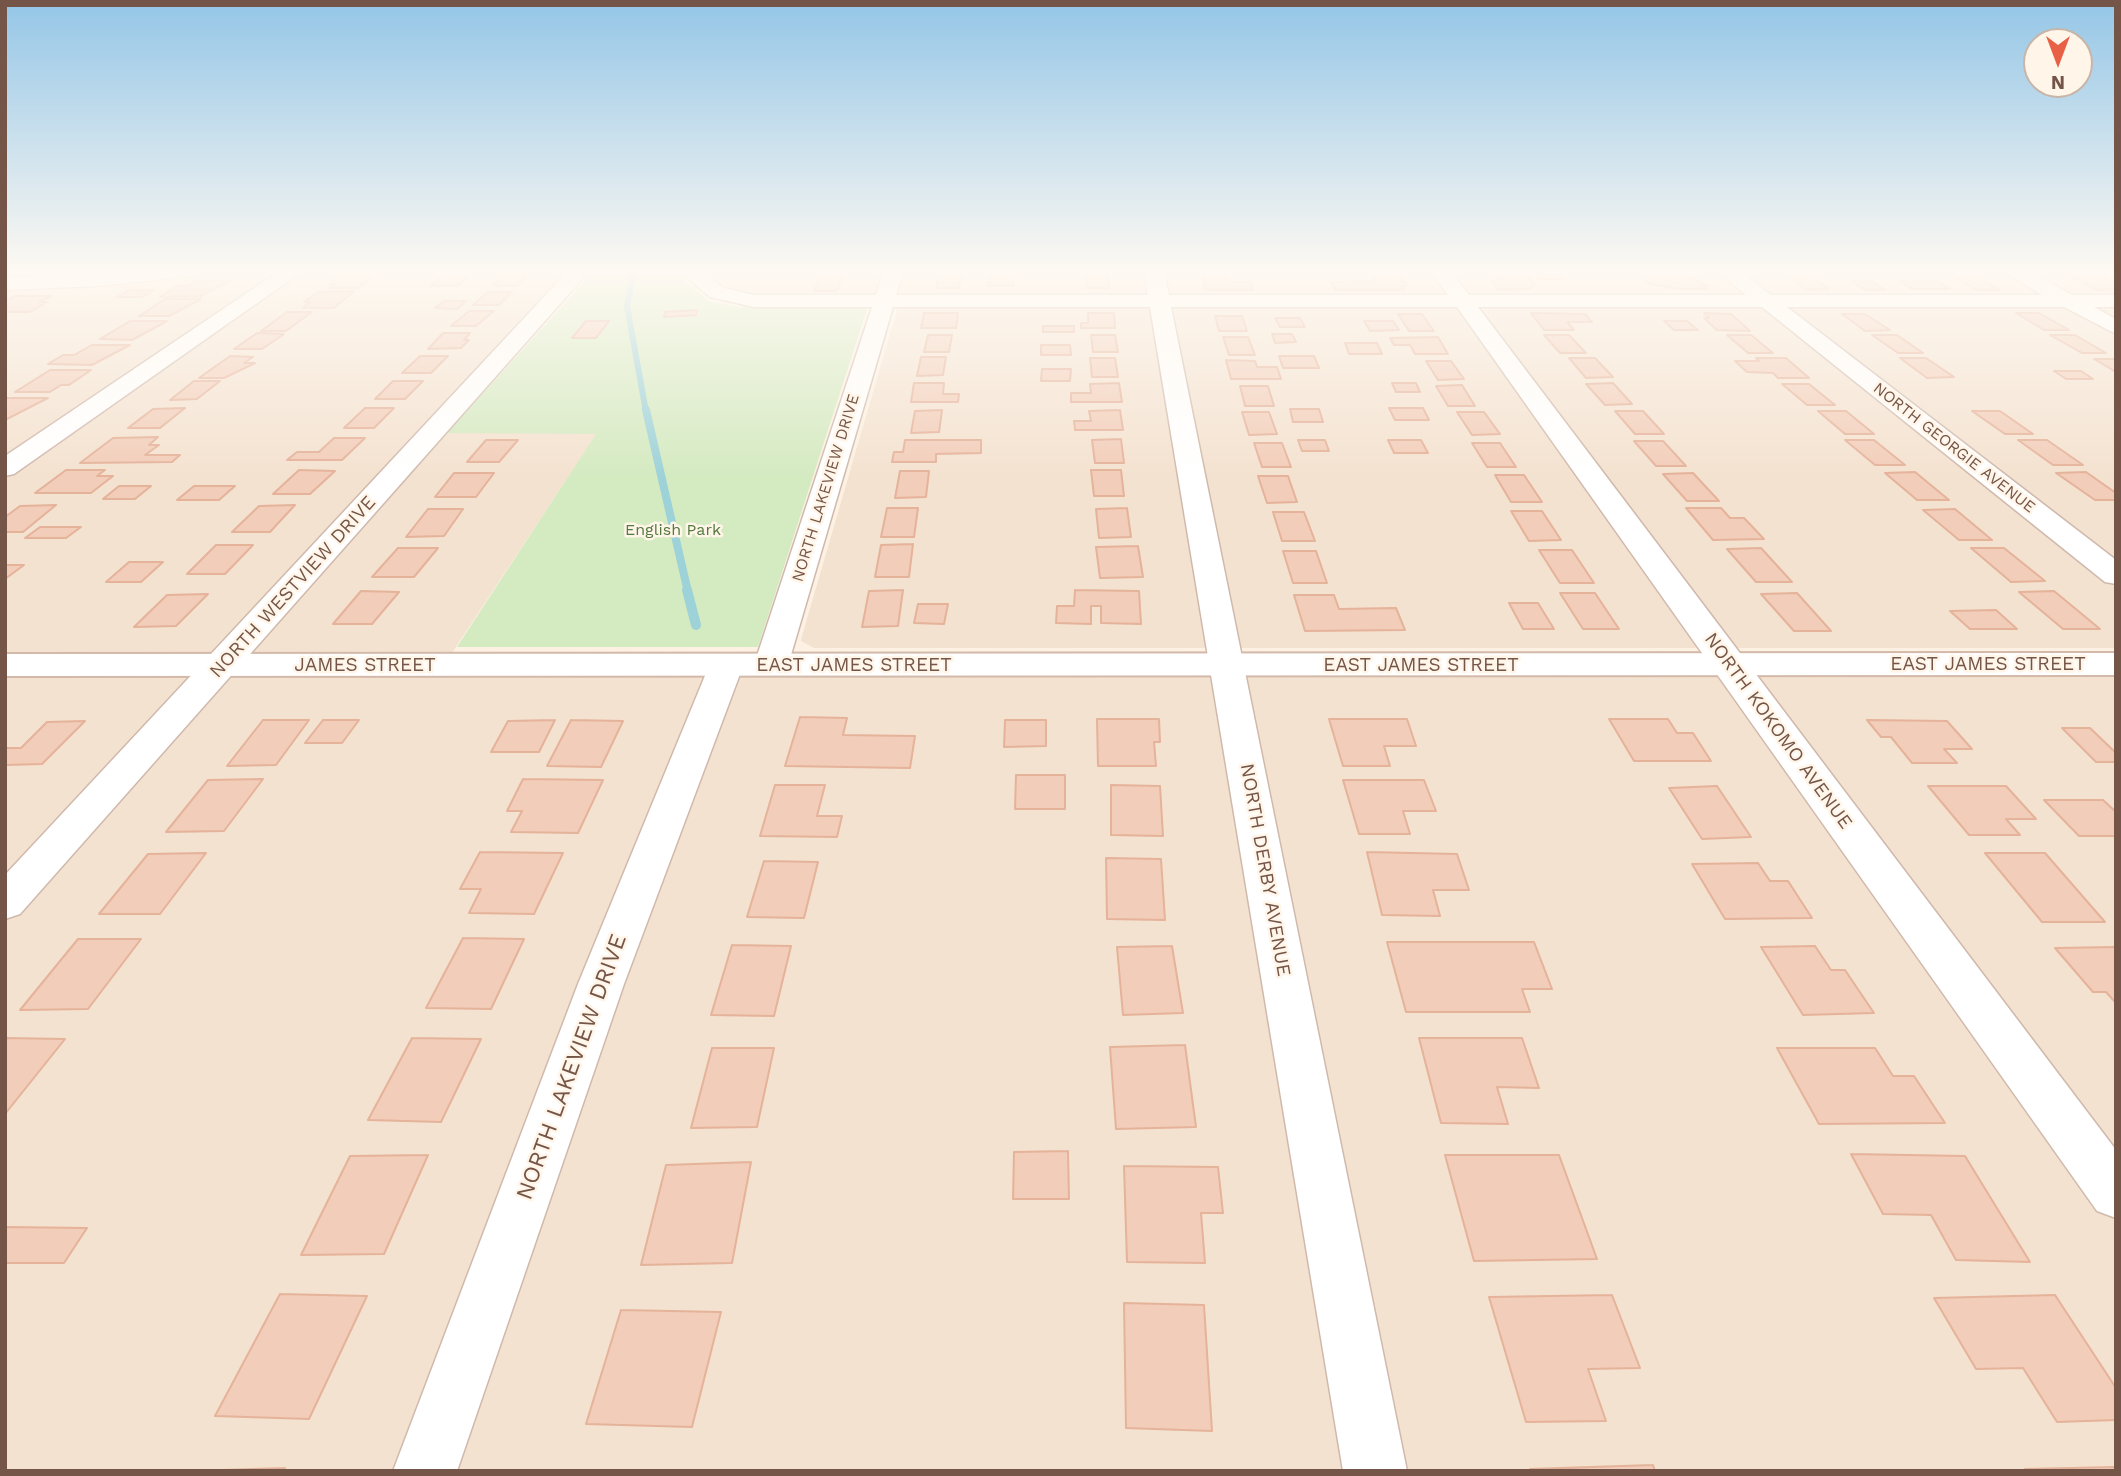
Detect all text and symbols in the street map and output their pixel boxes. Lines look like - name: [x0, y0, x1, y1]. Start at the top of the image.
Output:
- north arrow: [2023, 28, 2093, 98]
- text: N: [2051, 71, 2065, 94]
- street label: NORTH GEORGIE AVENUE: [1869, 379, 2039, 517]
- street label: NORTH LAKEVIEW DRIVE: [788, 392, 864, 584]
- street label: NORTH WESTVIEW DRIVE: [205, 491, 381, 683]
- park label: English Park: [625, 520, 721, 540]
- street label: NORTH KOKOMO AVENUE: [1699, 629, 1857, 833]
- street label: EAST JAMES STREET: [1890, 653, 2086, 675]
- street label: JAMES STREET: [294, 654, 436, 676]
- street label: EAST JAMES STREET: [756, 654, 952, 676]
- street label: EAST JAMES STREET: [1323, 654, 1519, 676]
- street label: NORTH DERBY AVENUE: [1235, 762, 1295, 978]
- street label: NORTH LAKEVIEW DRIVE: [511, 930, 633, 1204]

